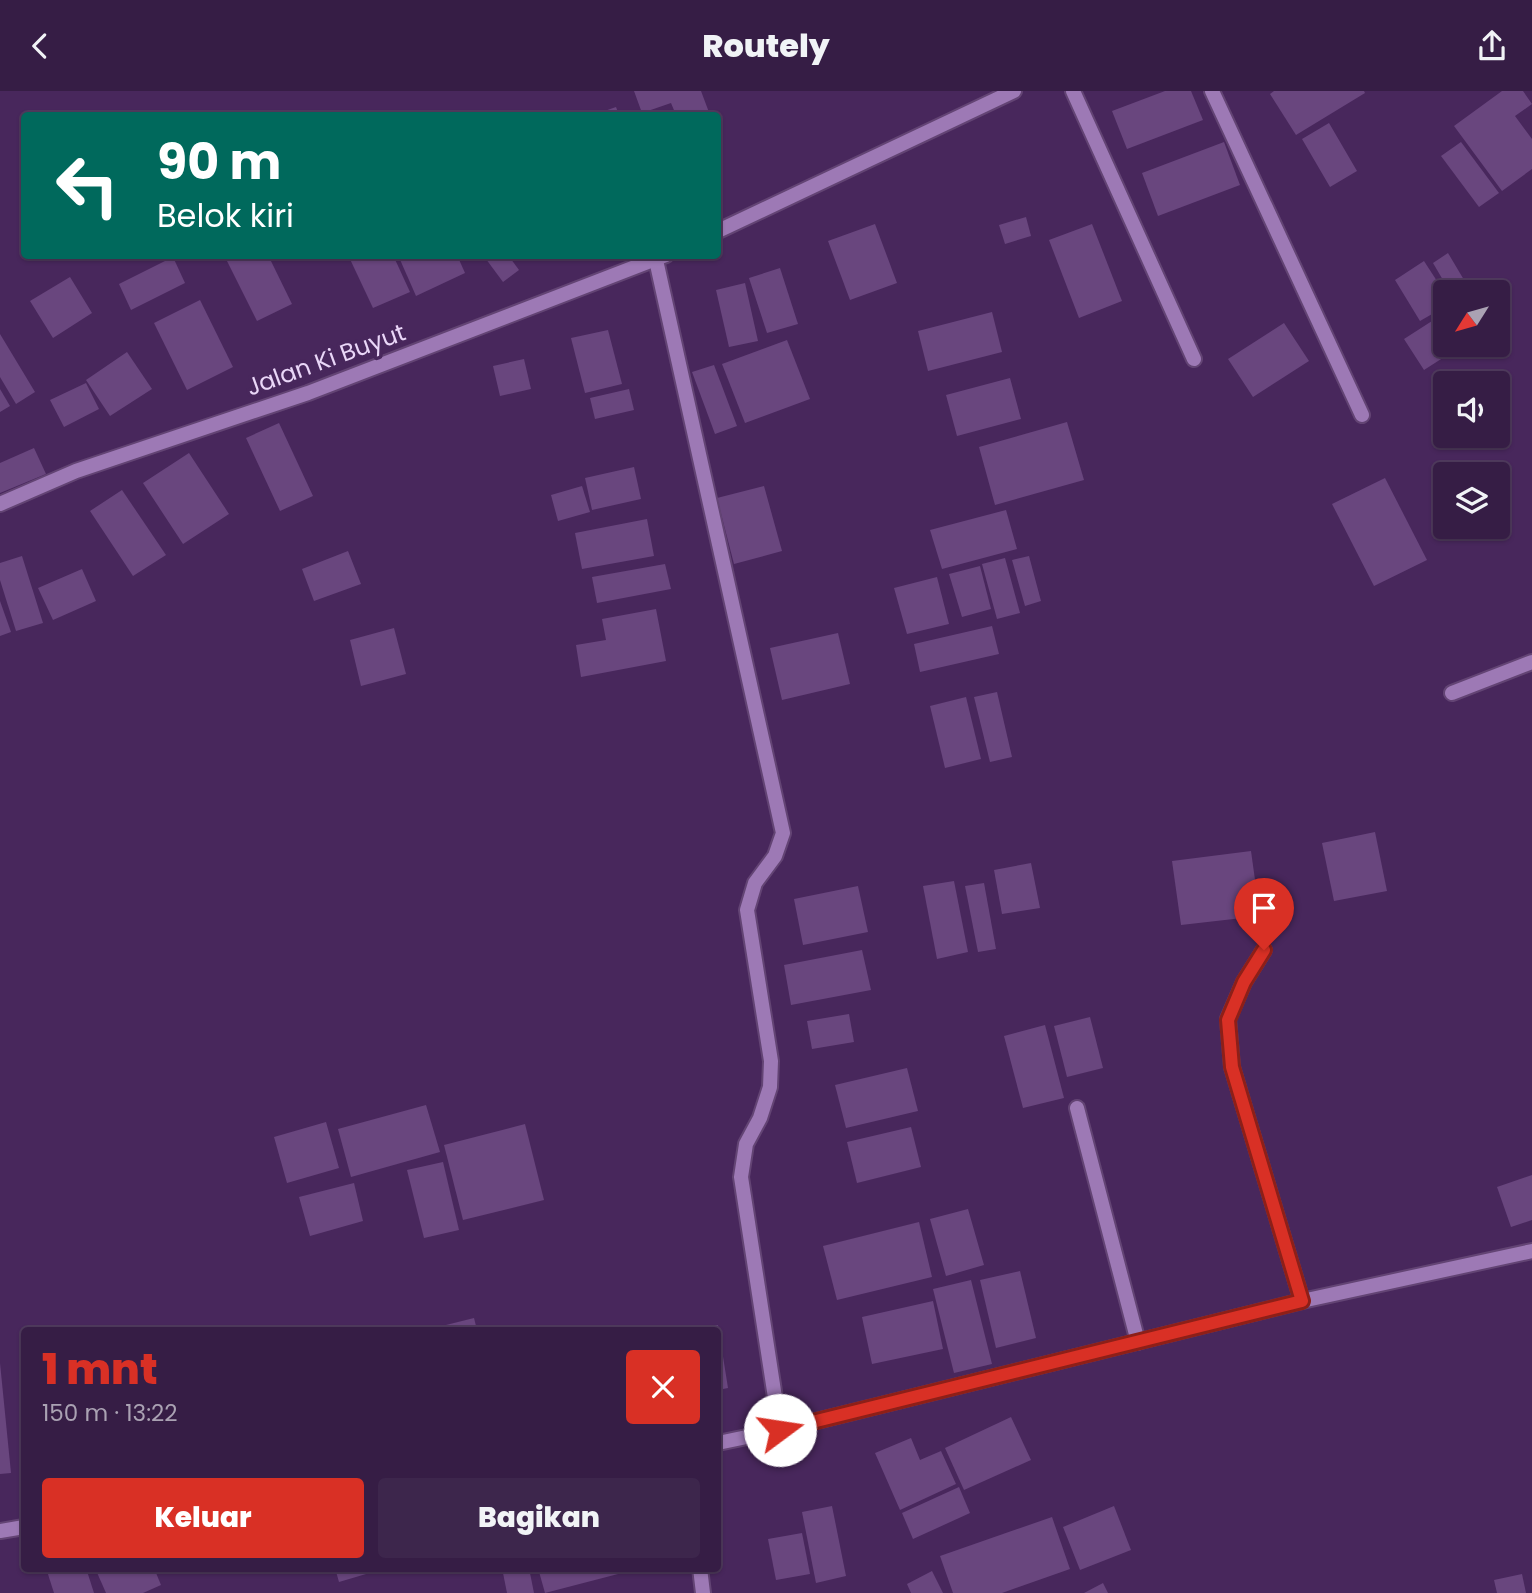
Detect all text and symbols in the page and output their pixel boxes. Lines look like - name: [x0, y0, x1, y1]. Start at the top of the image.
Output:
- text: Routely: [702, 23, 830, 68]
- icon: back: [21, 27, 59, 65]
- icon: share: [1473, 27, 1511, 65]
- text: 90 m: [157, 128, 281, 196]
- icon: left: [42, 140, 133, 231]
- text: Belok kiri: [157, 193, 294, 238]
- north arrow: [1433, 280, 1510, 357]
- map controls: [1433, 280, 1510, 539]
- street label: Jalan Ki Buyut: [242, 315, 410, 404]
- button: sound: [1433, 371, 1510, 448]
- button: layers: [1433, 462, 1510, 539]
- pin: [1234, 878, 1294, 950]
- icon: arrive: [1245, 889, 1283, 927]
- text: 1 mnt: [42, 1340, 158, 1399]
- button: close: [626, 1350, 700, 1424]
- position arrow: [743, 1393, 817, 1467]
- text: 150 m · 13:22: [42, 1397, 178, 1429]
- button: Keluar: [42, 1478, 364, 1558]
- button: Bagikan: [378, 1478, 700, 1558]

